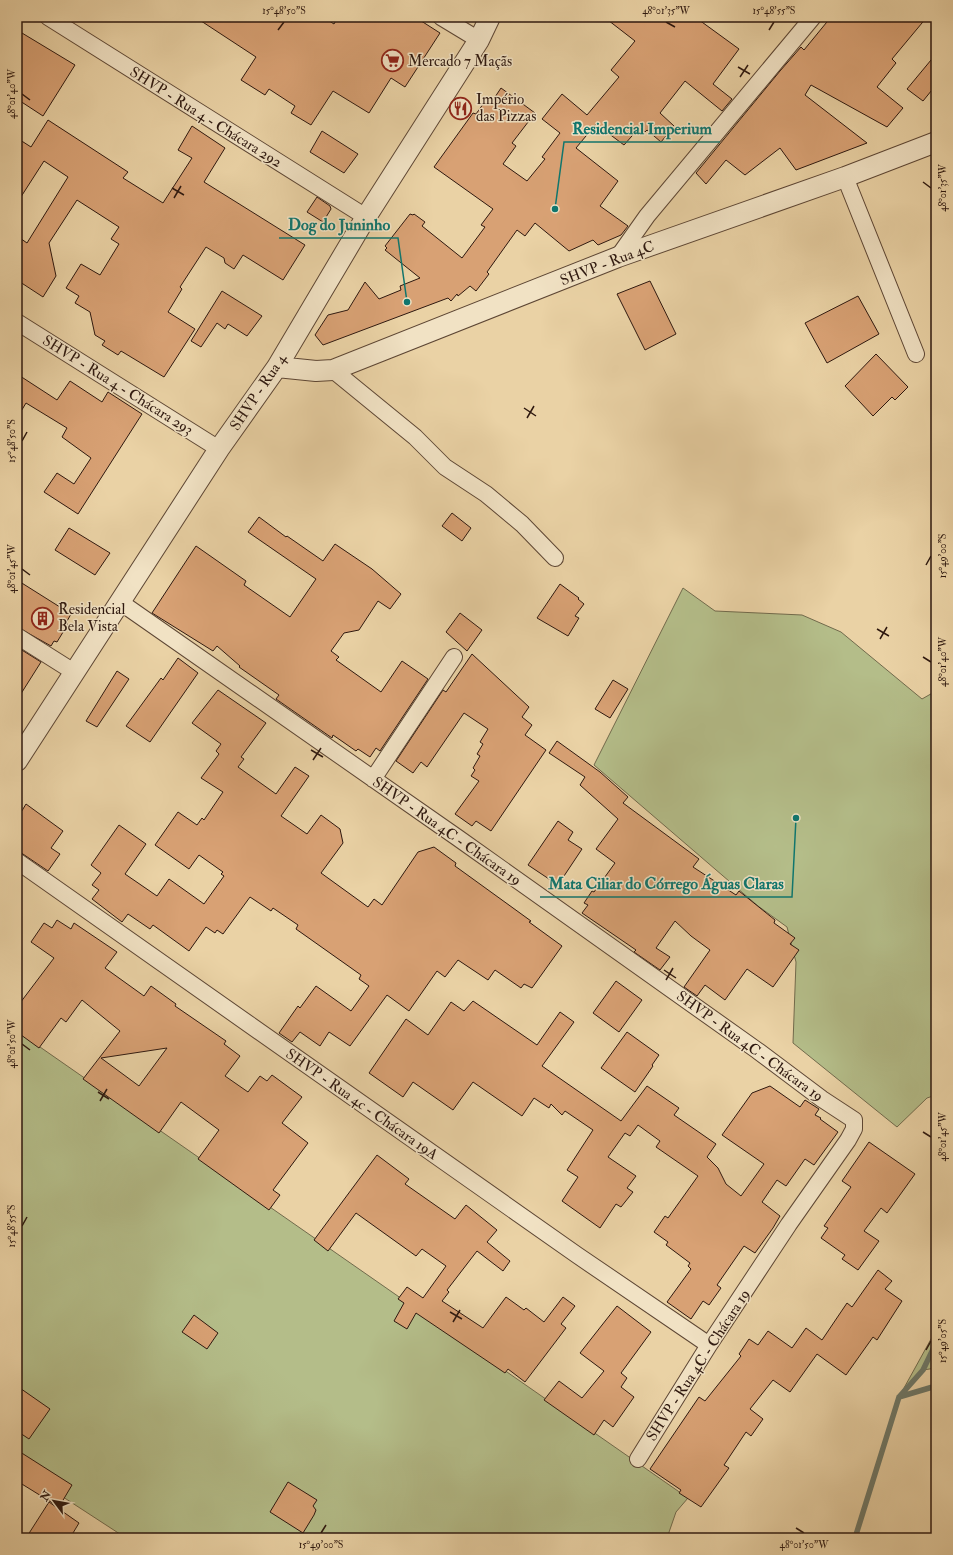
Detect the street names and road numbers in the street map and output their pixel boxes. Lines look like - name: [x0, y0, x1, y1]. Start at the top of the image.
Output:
- street label: SHVP - Rua 4 - Chácara 292: [126, 63, 286, 172]
- street label: SHVP - Rua 4C: [557, 237, 657, 290]
- street label: SHVP - Rua 4 - Chácara 293: [39, 331, 197, 440]
- street label: SHVP - Rua 4: [226, 350, 292, 434]
- street label: SHVP - Rua 4C - Chácara 19: [369, 773, 525, 890]
- street label: SHVP - Rua 4C - Chácara 19: [672, 987, 827, 1106]
- street label: SHVP - Rua 4c - Chácara 19A: [282, 1045, 442, 1165]
- street label: SHVP - Rua 4C - Chácara 19: [642, 1286, 755, 1445]

